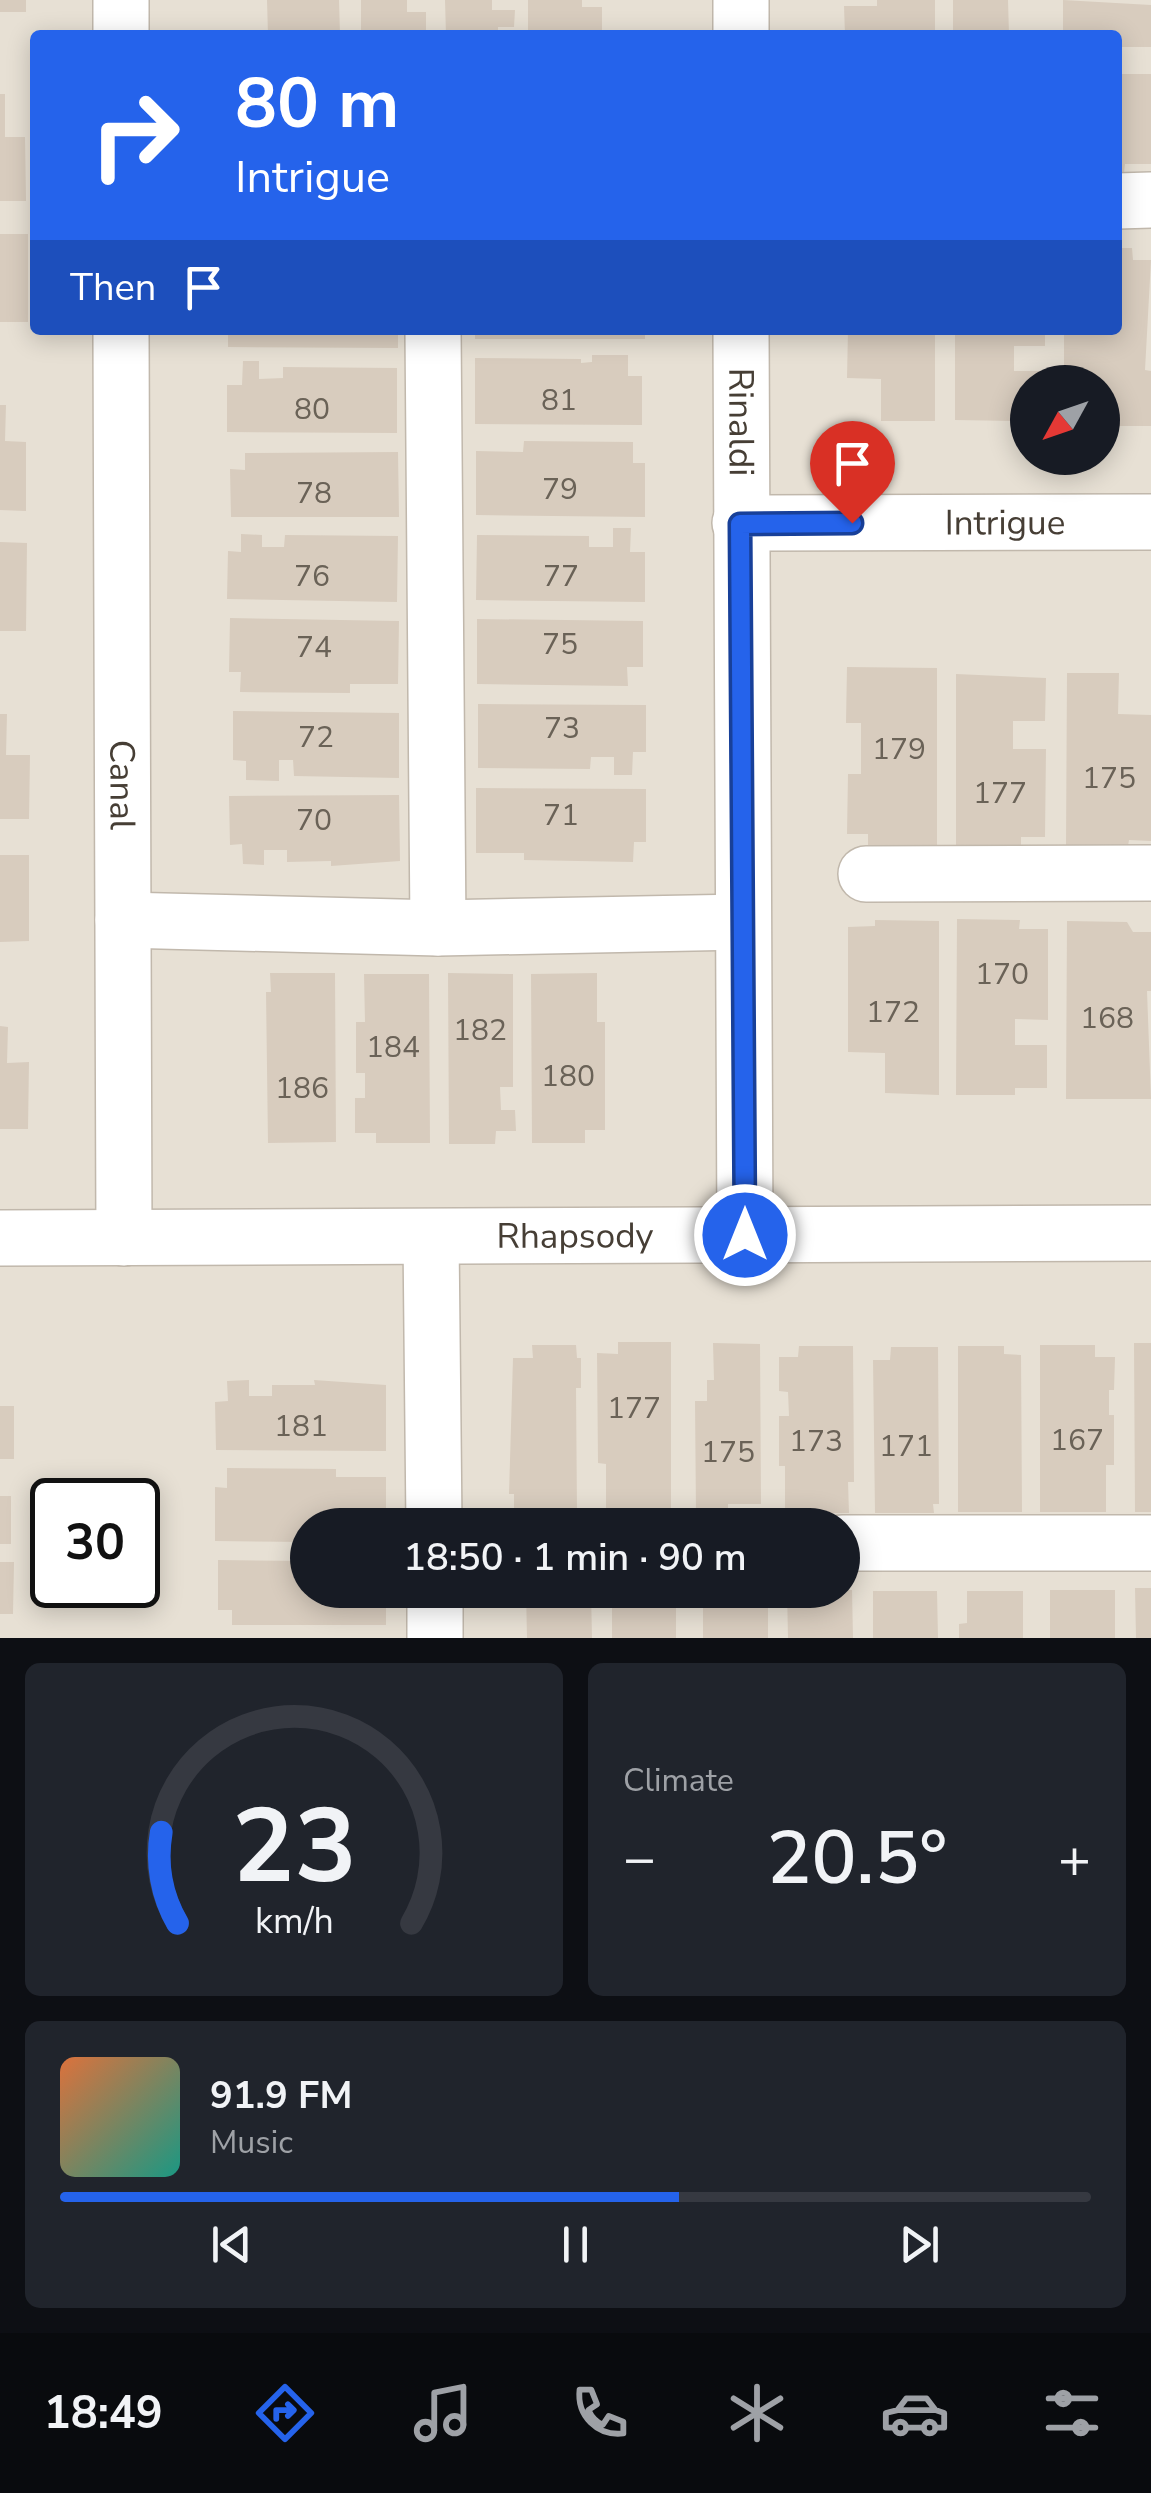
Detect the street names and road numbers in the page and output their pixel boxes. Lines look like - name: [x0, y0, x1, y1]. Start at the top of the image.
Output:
- street label: Rinaldi: [717, 368, 765, 476]
- street label: Intrigue: [945, 499, 1065, 547]
- street label: Canal: [98, 740, 146, 831]
- street label: Rhapsody: [496, 1212, 654, 1260]

